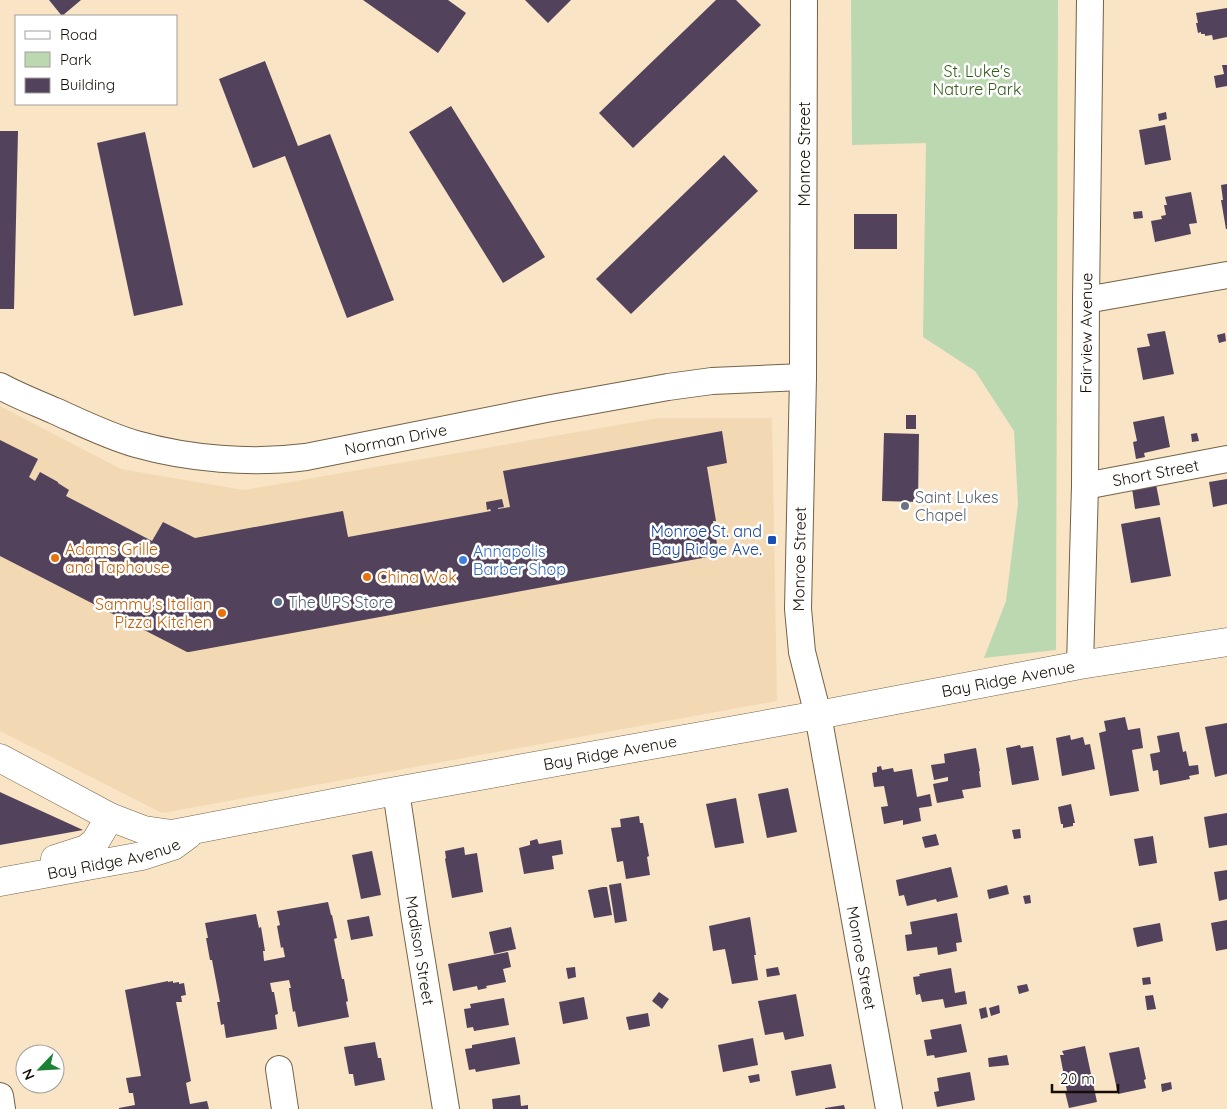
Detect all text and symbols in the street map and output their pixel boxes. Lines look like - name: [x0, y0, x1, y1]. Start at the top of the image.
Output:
- legend: [15, 15, 178, 105]
- text: Road: [60, 25, 97, 44]
- text: Park: [60, 50, 92, 69]
- park label: St. Luke's Nature Park: [933, 61, 1021, 99]
- text: Building: [60, 75, 115, 94]
- street label: Monroe Street: [794, 102, 814, 206]
- street label: Fairview Avenue: [1075, 272, 1096, 394]
- street label: Norman Drive: [343, 419, 449, 459]
- street label: Short Street: [1111, 455, 1201, 491]
- place label: Saint Lukes Chapel: [915, 487, 999, 525]
- marker: Saint Lukes Chapel: [899, 500, 911, 512]
- street label: Monroe Street: [788, 506, 810, 612]
- place label: Monroe St. and Bay Ridge Ave.: [651, 521, 762, 559]
- marker: Monroe St. and Bay Ridge Ave.: [766, 534, 778, 546]
- place label: Adams Grille and Taphouse: [65, 539, 170, 577]
- place label: Annapolis Barber Shop: [473, 541, 566, 579]
- marker: Adams Grille and Taphouse: [49, 552, 61, 564]
- marker: Annapolis Barber Shop: [457, 554, 469, 566]
- place label: China Wok: [377, 567, 457, 587]
- marker: China Wok: [361, 571, 373, 583]
- place label: The UPS Store: [288, 592, 393, 612]
- place label: Sammy's Italian Pizza Kitchen: [95, 594, 212, 632]
- marker: The UPS Store: [272, 596, 284, 608]
- marker: Sammy's Italian Pizza Kitchen: [216, 607, 228, 619]
- street label: Bay Ridge Avenue: [940, 656, 1077, 701]
- street label: Bay Ridge Avenue: [542, 731, 678, 774]
- street label: Bay Ridge Avenue: [46, 834, 184, 883]
- street label: Madison Street: [402, 894, 439, 1006]
- street label: Monroe Street: [843, 904, 881, 1011]
- north arrow: [15, 1044, 65, 1094]
- scale bar: [1052, 1062, 1118, 1094]
- text: N: [18, 1066, 39, 1083]
- text: 20 m: [1060, 1069, 1095, 1088]

